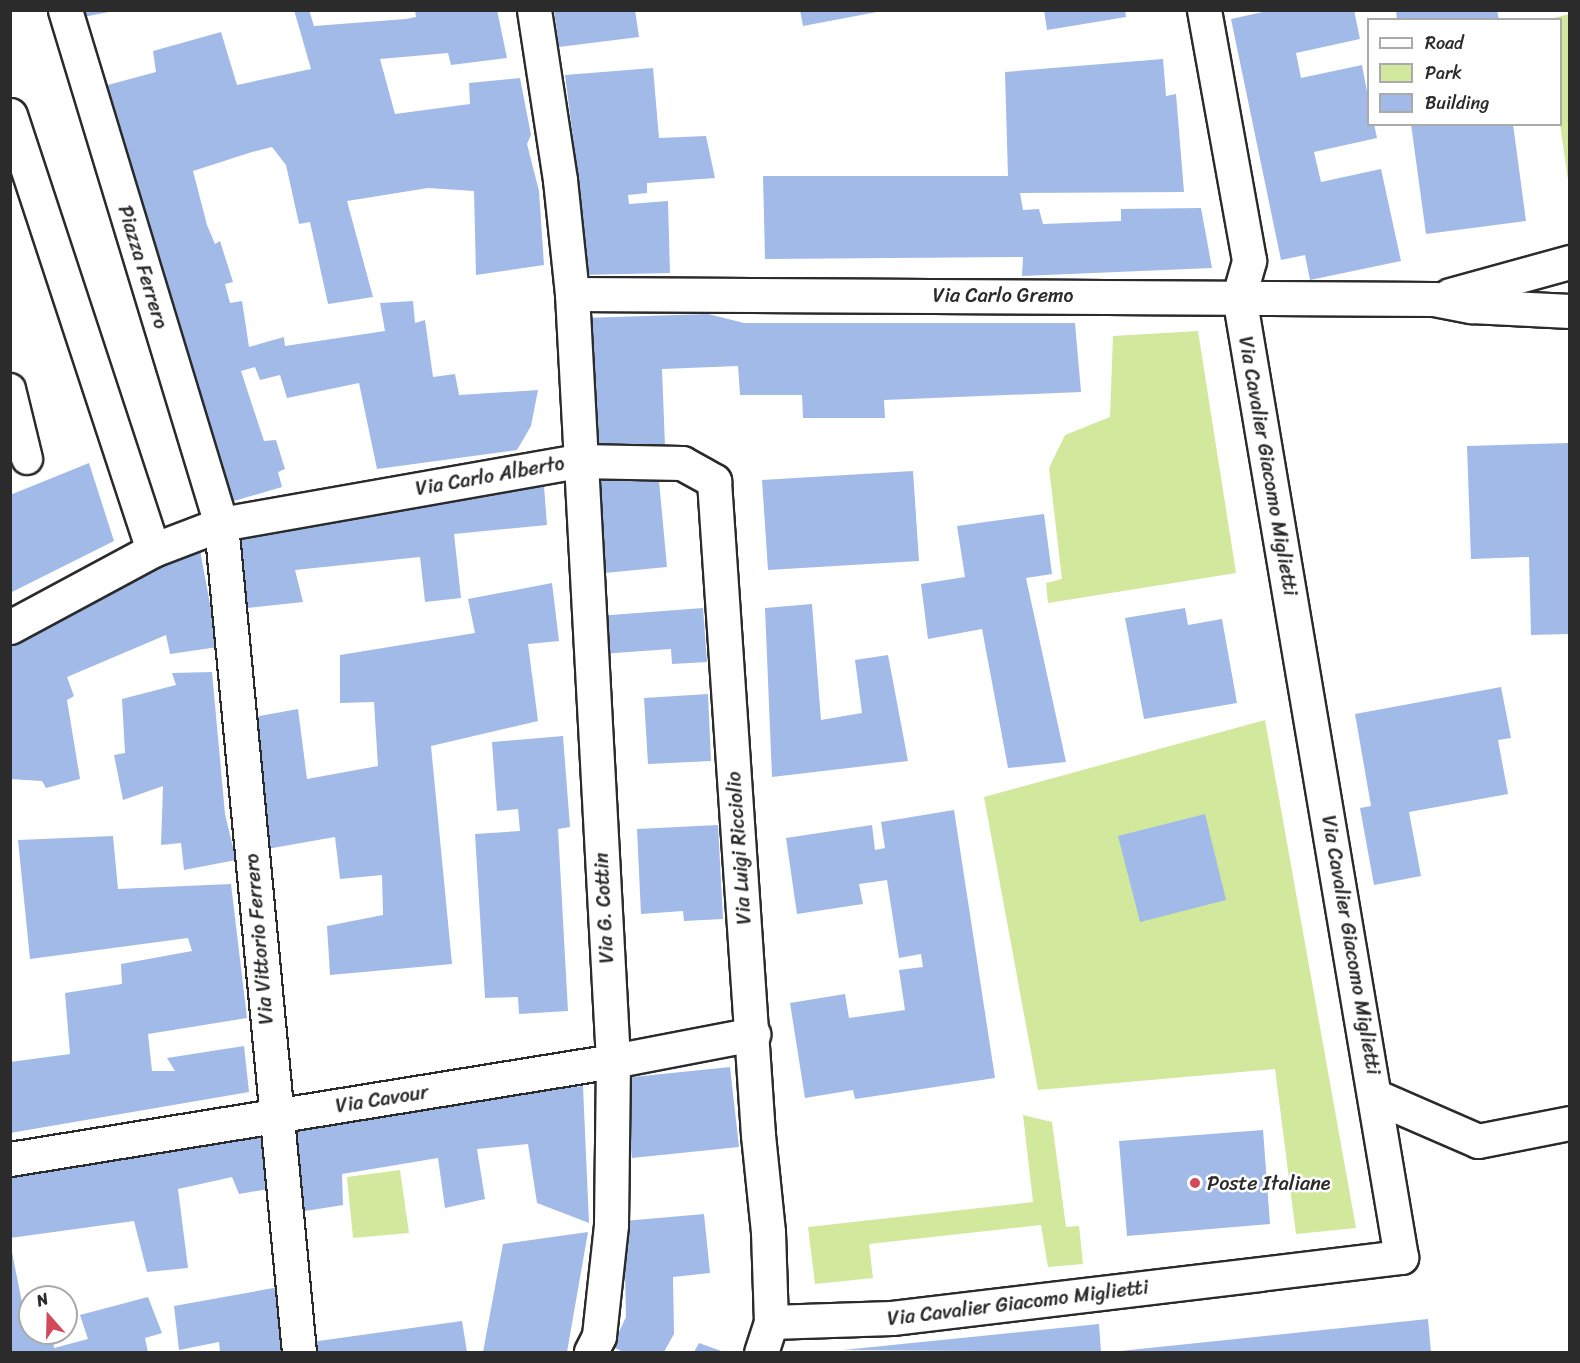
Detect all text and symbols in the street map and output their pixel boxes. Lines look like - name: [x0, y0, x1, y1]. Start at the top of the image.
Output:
- legend: [1367, 18, 1562, 126]
- text: Road: [1425, 27, 1464, 59]
- text: Park: [1425, 57, 1462, 89]
- text: Building: [1425, 87, 1489, 119]
- street label: Piazza Ferrero: [113, 202, 173, 332]
- street label: Via Carlo Gremo: [933, 283, 1073, 307]
- street label: Via Cavalier Giacomo Miglietti: [1233, 334, 1303, 598]
- street label: Via Carlo Alberto: [413, 451, 567, 501]
- street label: Via Luigi Ricciolio: [722, 771, 756, 925]
- street label: Via Cavalier Giacomo Miglietti: [1316, 813, 1386, 1077]
- street label: Via Vittorio Ferrero: [240, 852, 278, 1026]
- street label: Via G. Cottin: [589, 852, 619, 964]
- street label: Via Cavour: [334, 1080, 430, 1118]
- place label: Poste Italiane: [1207, 1171, 1332, 1195]
- marker: Poste Italiane: [1188, 1176, 1202, 1190]
- street label: Via Cavalier Giacomo Miglietti: [886, 1275, 1150, 1331]
- text: N: [32, 1284, 53, 1315]
- north arrow: [18, 1285, 78, 1345]

